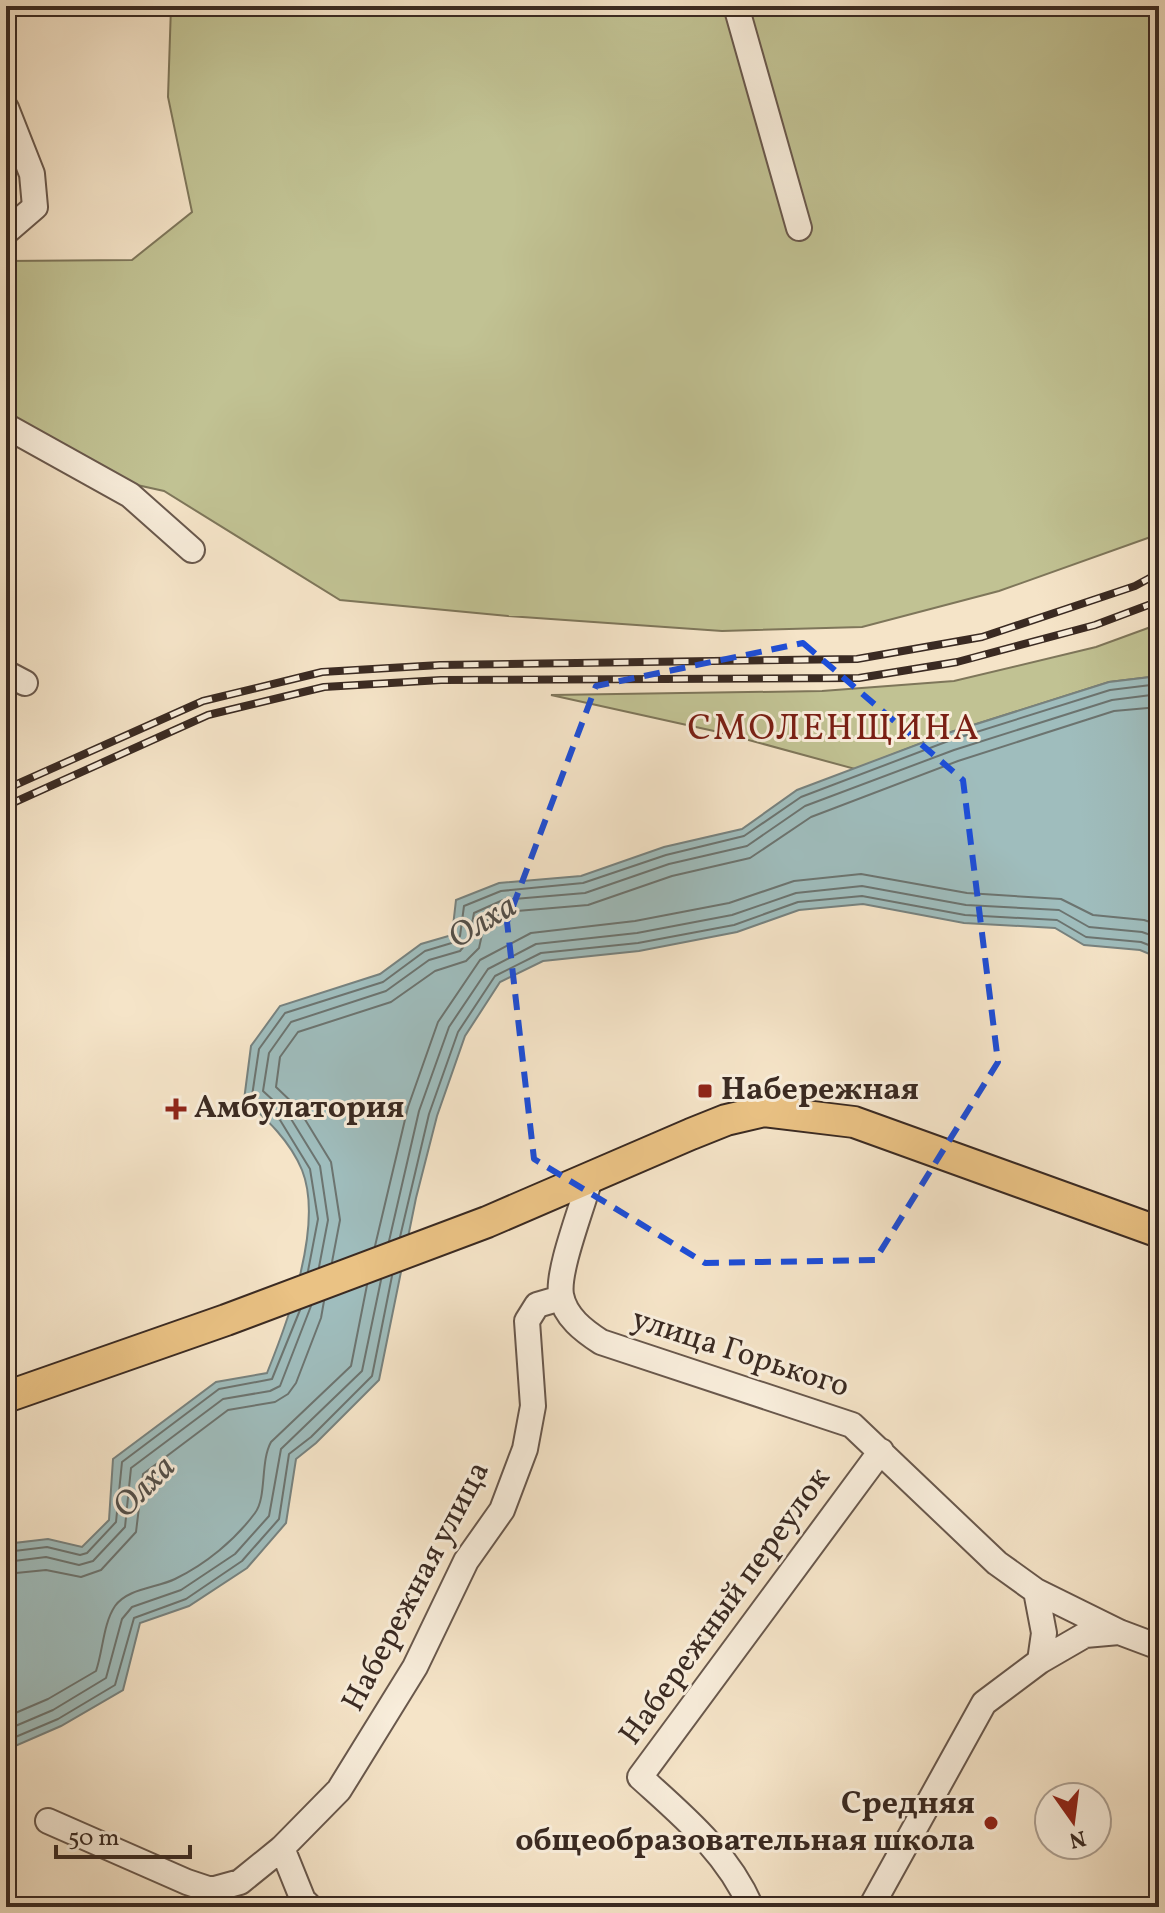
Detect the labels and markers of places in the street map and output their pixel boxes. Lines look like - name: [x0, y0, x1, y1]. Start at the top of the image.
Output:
- place label: Набережная: [721, 1069, 919, 1113]
- marker: Набережная: [696, 1082, 714, 1100]
- place label: Амбулатория: [194, 1087, 405, 1131]
- marker: Амбулатория: [165, 1098, 187, 1120]
- place label: Средняя общеобразовательная школа: [515, 1783, 975, 1864]
- marker: Средняя общеобразовательная школа: [982, 1814, 1000, 1832]

